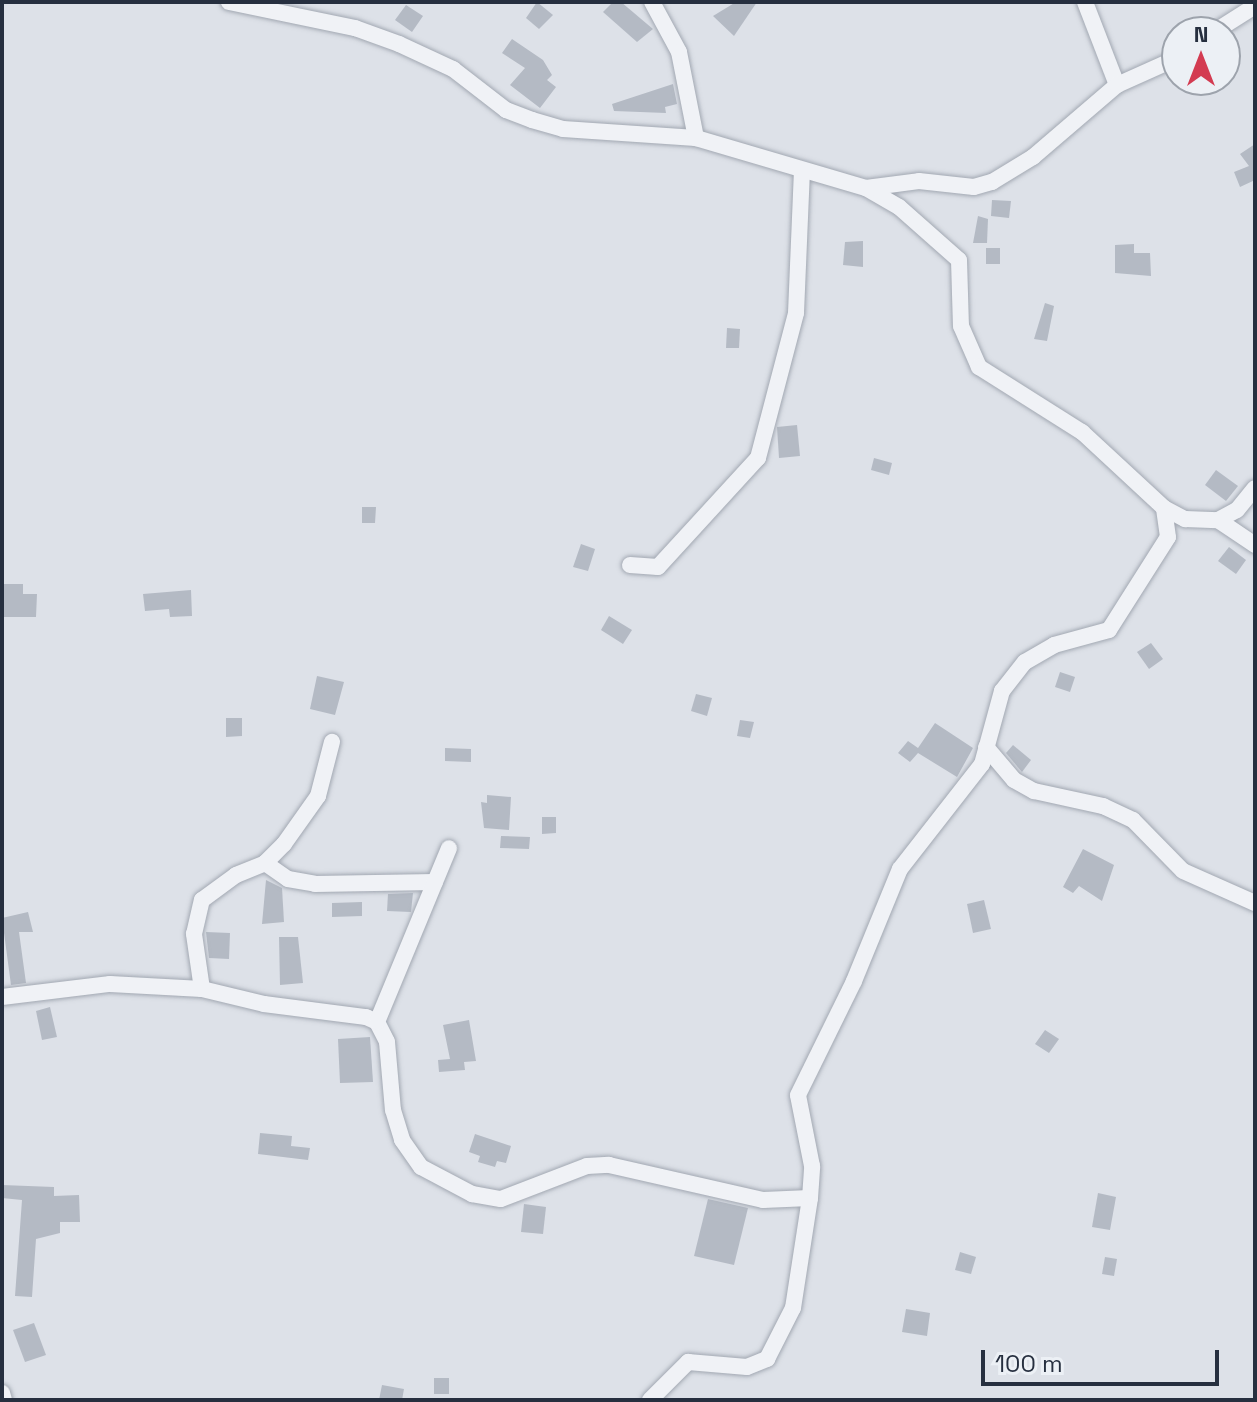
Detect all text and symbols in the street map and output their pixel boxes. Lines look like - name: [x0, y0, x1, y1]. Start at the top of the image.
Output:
- north arrow: [1161, 16, 1241, 96]
- text: N: [1194, 20, 1208, 48]
- scale bar: [985, 1334, 1223, 1384]
- text: 100 m: [995, 1348, 1063, 1379]

